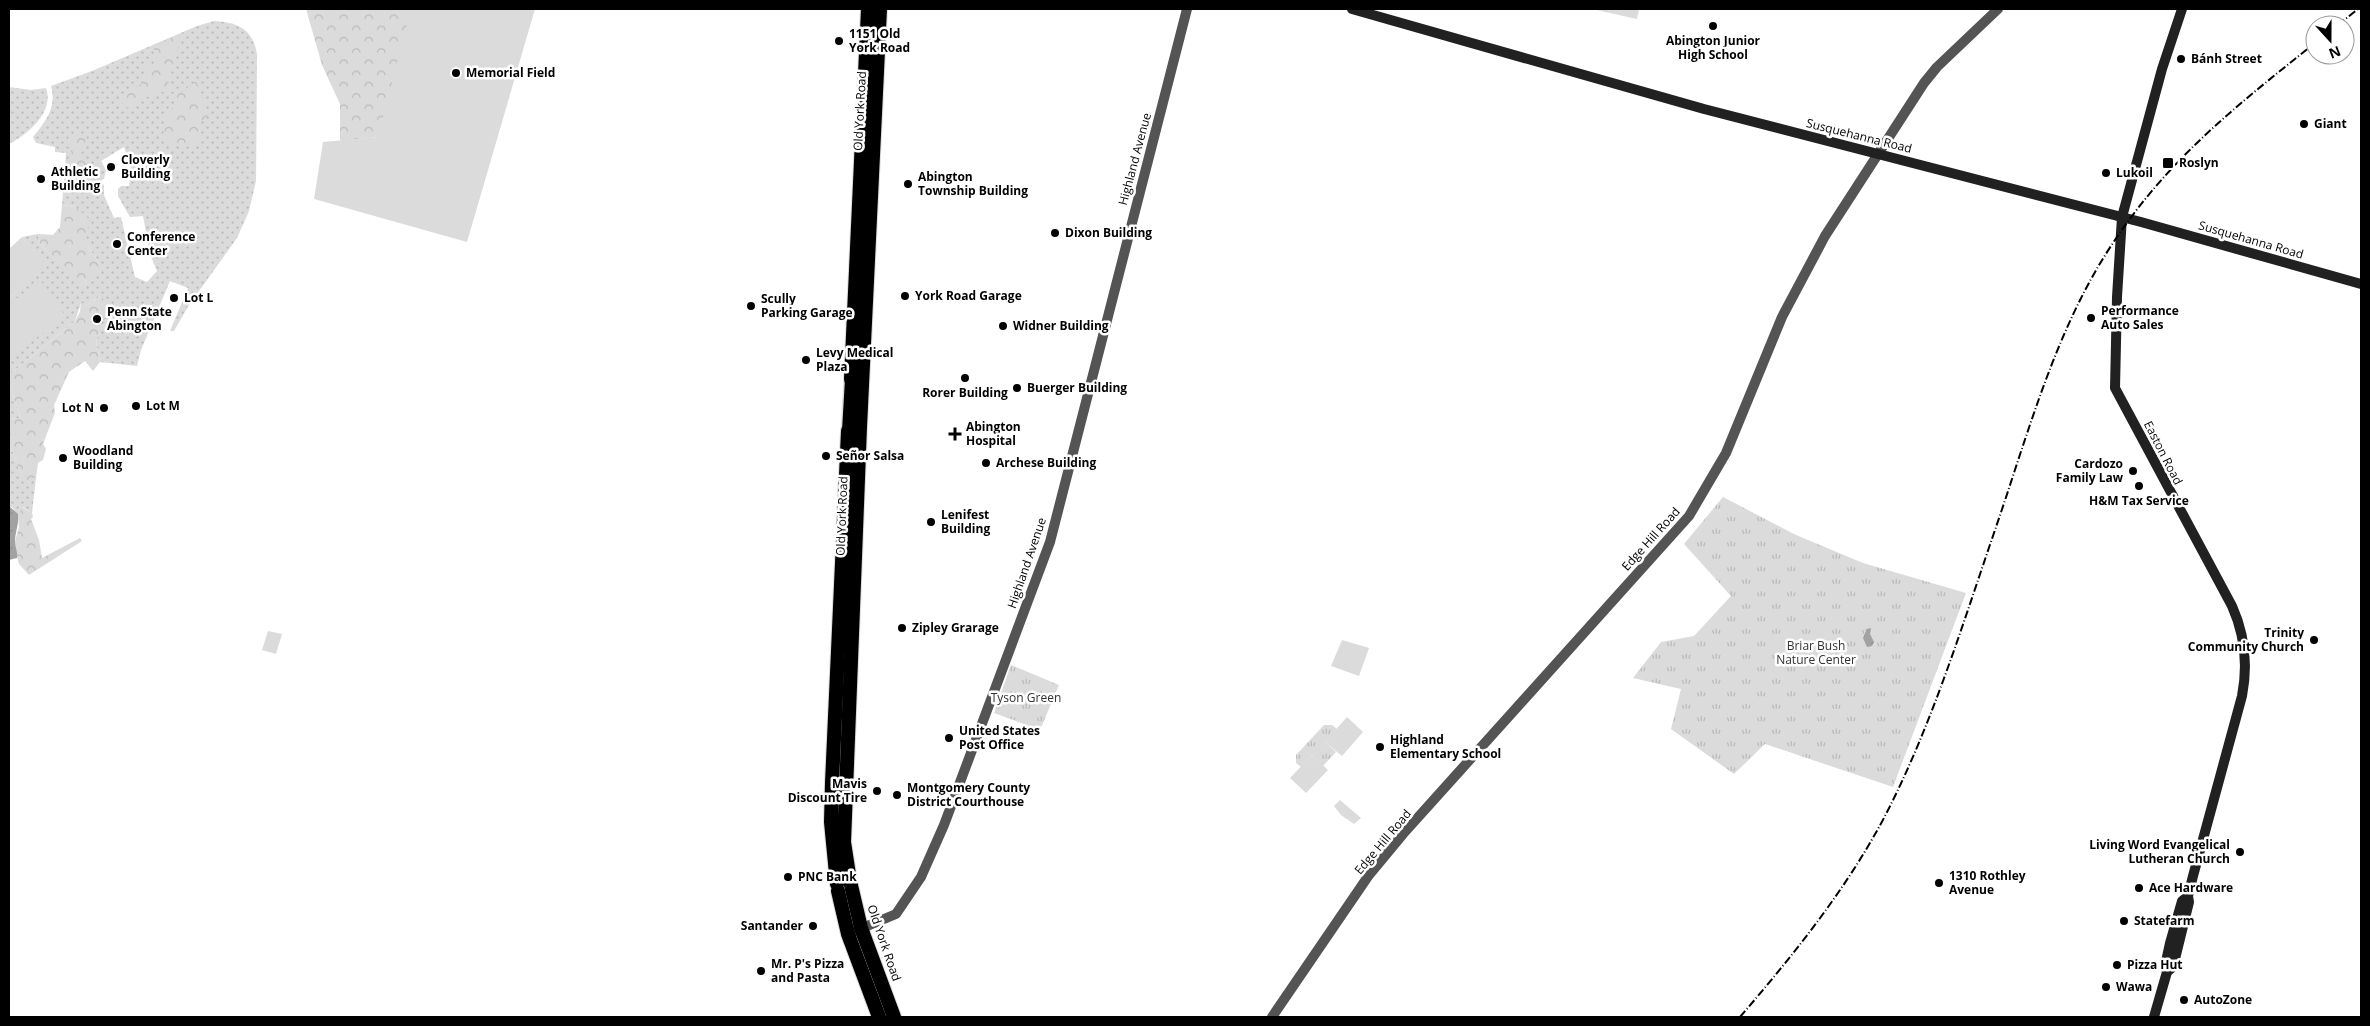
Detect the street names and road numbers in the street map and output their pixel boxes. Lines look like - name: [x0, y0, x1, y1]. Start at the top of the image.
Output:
- street label: Old York Road: [849, 71, 870, 151]
- street label: Highland Avenue: [1114, 111, 1155, 207]
- street label: Susquehanna Road: [1805, 114, 1914, 157]
- street label: Susquehanna Road: [2197, 216, 2306, 263]
- street label: Easton Road: [2140, 418, 2187, 488]
- street label: Old York Road: [832, 476, 851, 556]
- street label: Edge Hill Road: [1618, 503, 1684, 574]
- street label: Highland Avenue: [1003, 515, 1050, 611]
- street label: Edge Hill Road: [1350, 806, 1415, 878]
- street label: Old York Road: [863, 902, 905, 983]

